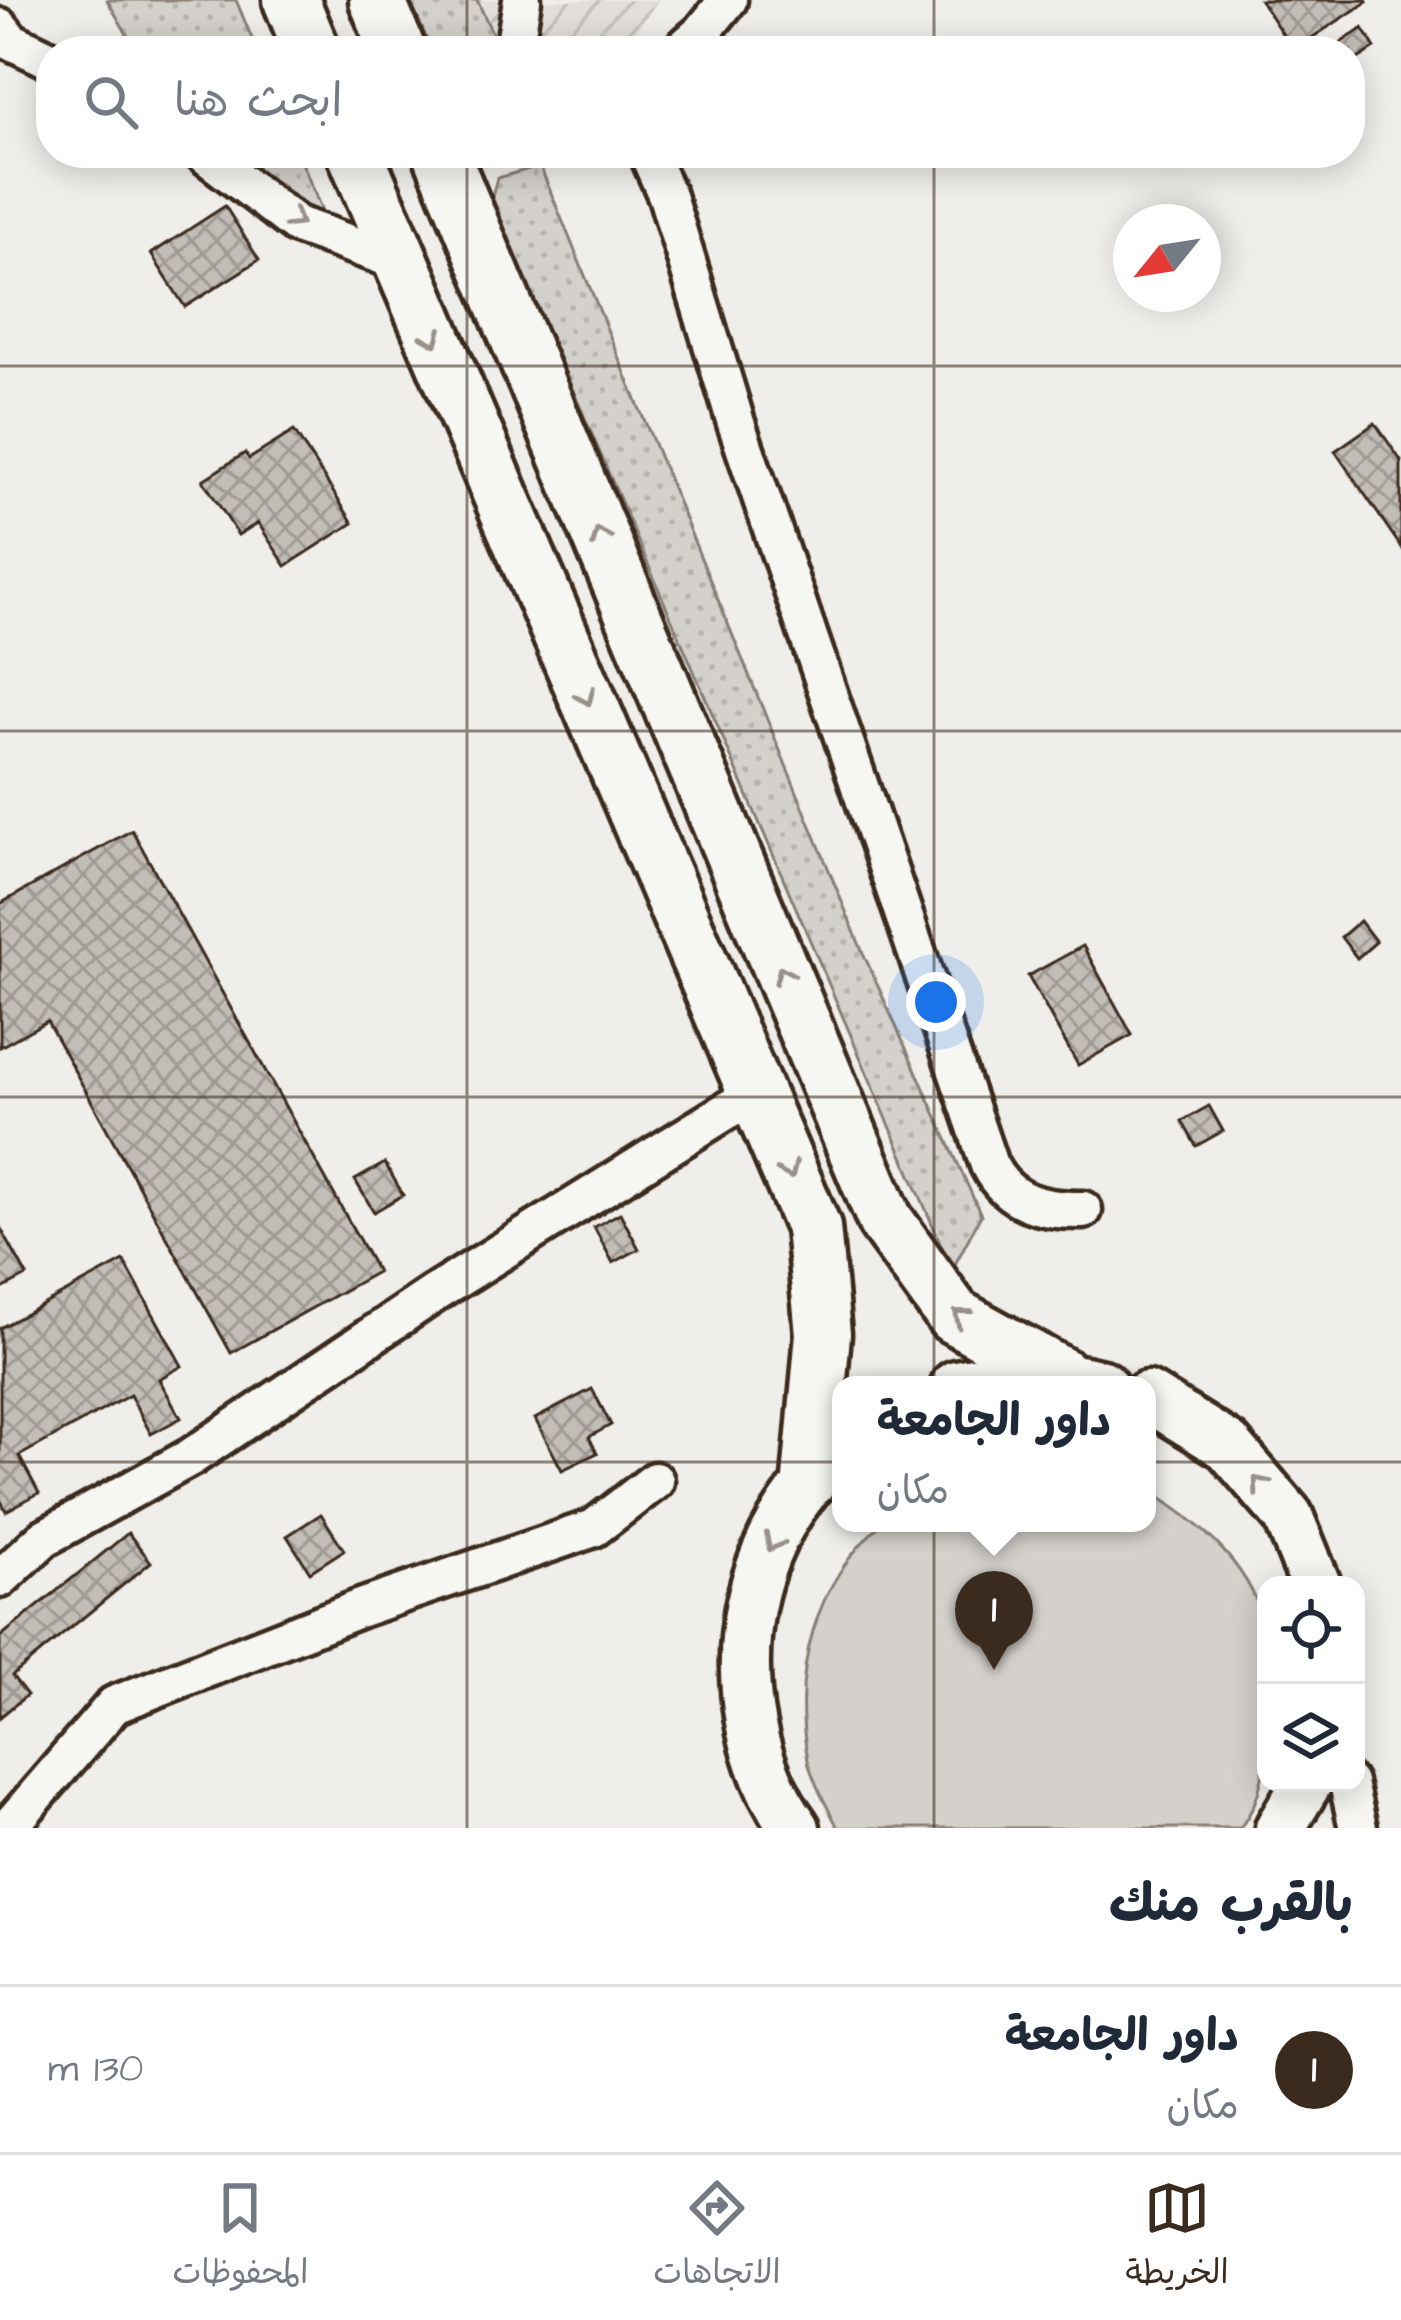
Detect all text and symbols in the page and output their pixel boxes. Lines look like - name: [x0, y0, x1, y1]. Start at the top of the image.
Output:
- search box: [36, 36, 1365, 168]
- icon: search: [78, 69, 144, 135]
- text: ابحث هنا: [174, 71, 342, 133]
- north arrow: [1113, 204, 1221, 312]
- one-way arrow: [282, 206, 304, 228]
- one-way arrow: [419, 327, 443, 348]
- one-way arrow: [590, 527, 614, 548]
- one-way arrow: [572, 685, 596, 706]
- one-way arrow: [773, 964, 797, 985]
- your location: [906, 972, 966, 1032]
- one-way arrow: [775, 1160, 799, 1181]
- one-way arrow: [953, 1309, 975, 1330]
- popup: [832, 1376, 1156, 1532]
- text: داور الجامعة: [877, 1391, 1111, 1453]
- text: مكان: [877, 1465, 949, 1519]
- one-way arrow: [1253, 1475, 1275, 1497]
- one-way arrow: [765, 1531, 788, 1553]
- pin: 1: [955, 1571, 1033, 1670]
- map controls: [1257, 1576, 1365, 1792]
- button: locate: [1257, 1576, 1365, 1684]
- button: layers: [1257, 1684, 1365, 1792]
- text: بالقرب منك: [1109, 1870, 1353, 1941]
- text: داور الجامعة: [1005, 2006, 1239, 2068]
- text: 130 m: [48, 2043, 143, 2097]
- text: 1: [1312, 2043, 1317, 2097]
- text: مكان: [1167, 2080, 1239, 2134]
- tab: المحفوظات: [172, 2175, 308, 2301]
- tab: الاتجاهات: [653, 2175, 781, 2301]
- tab: الخريطة: [1126, 2175, 1229, 2301]

